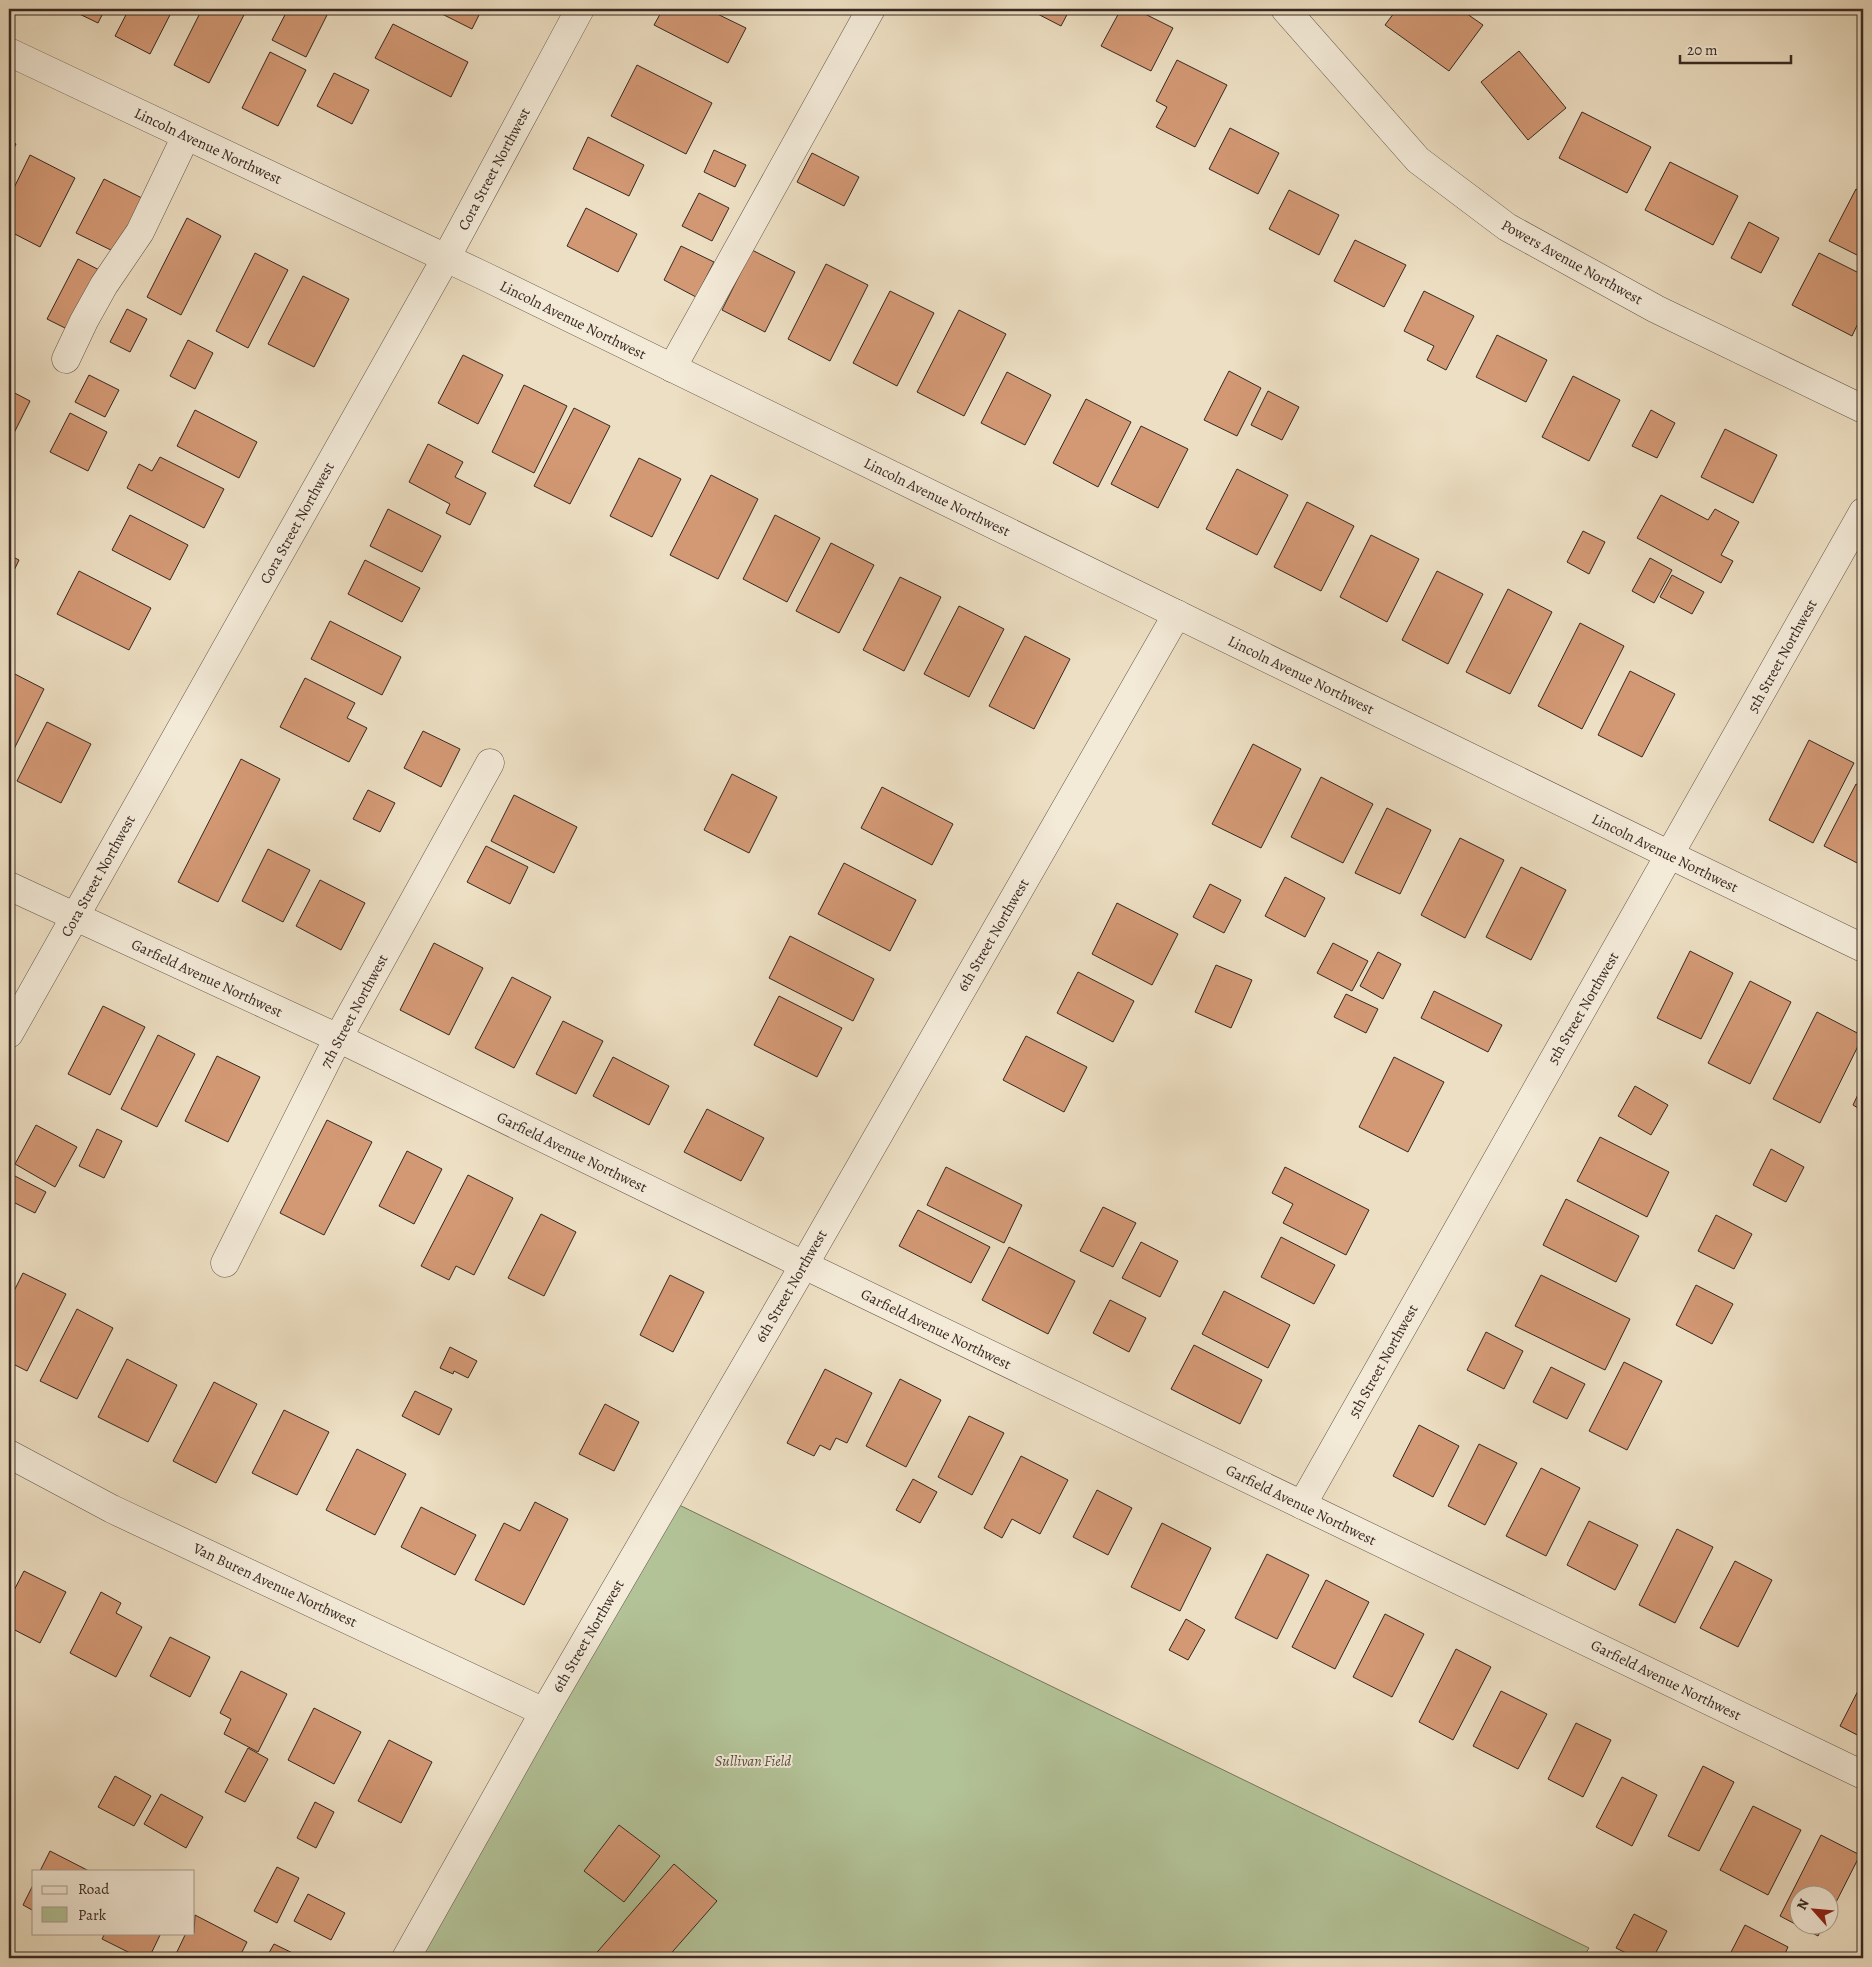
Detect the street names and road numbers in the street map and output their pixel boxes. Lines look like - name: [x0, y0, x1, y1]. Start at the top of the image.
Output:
- street label: Lincoln Avenue Northwest: [131, 103, 285, 189]
- street label: Cora Street Northwest: [453, 104, 535, 234]
- street label: Powers Avenue Northwest: [1498, 215, 1646, 309]
- street label: Lincoln Avenue Northwest: [496, 276, 650, 364]
- street label: Lincoln Avenue Northwest: [860, 453, 1014, 541]
- street label: Cora Street Northwest: [255, 458, 339, 587]
- street label: 5th Street Northwest: [1743, 596, 1821, 716]
- street label: Lincoln Avenue Northwest: [1224, 631, 1378, 719]
- street label: Lincoln Avenue Northwest: [1588, 809, 1742, 897]
- street label: Cora Street Northwest: [56, 811, 140, 940]
- street label: 6th Street Northwest: [953, 875, 1033, 995]
- street label: Garfield Avenue Northwest: [128, 934, 286, 1022]
- street label: 5th Street Northwest: [1543, 948, 1623, 1068]
- street label: 7th Street Northwest: [315, 950, 393, 1072]
- street label: Garfield Avenue Northwest: [494, 1107, 651, 1197]
- street label: 6th Street Northwest: [751, 1226, 831, 1346]
- street label: Garfield Avenue Northwest: [858, 1284, 1015, 1374]
- street label: 5th Street Northwest: [1344, 1301, 1422, 1421]
- street label: Garfield Avenue Northwest: [1223, 1460, 1380, 1550]
- street label: Van Buren Avenue Northwest: [189, 1538, 360, 1632]
- street label: 6th Street Northwest: [548, 1576, 628, 1696]
- street label: Garfield Avenue Northwest: [1588, 1635, 1745, 1725]

